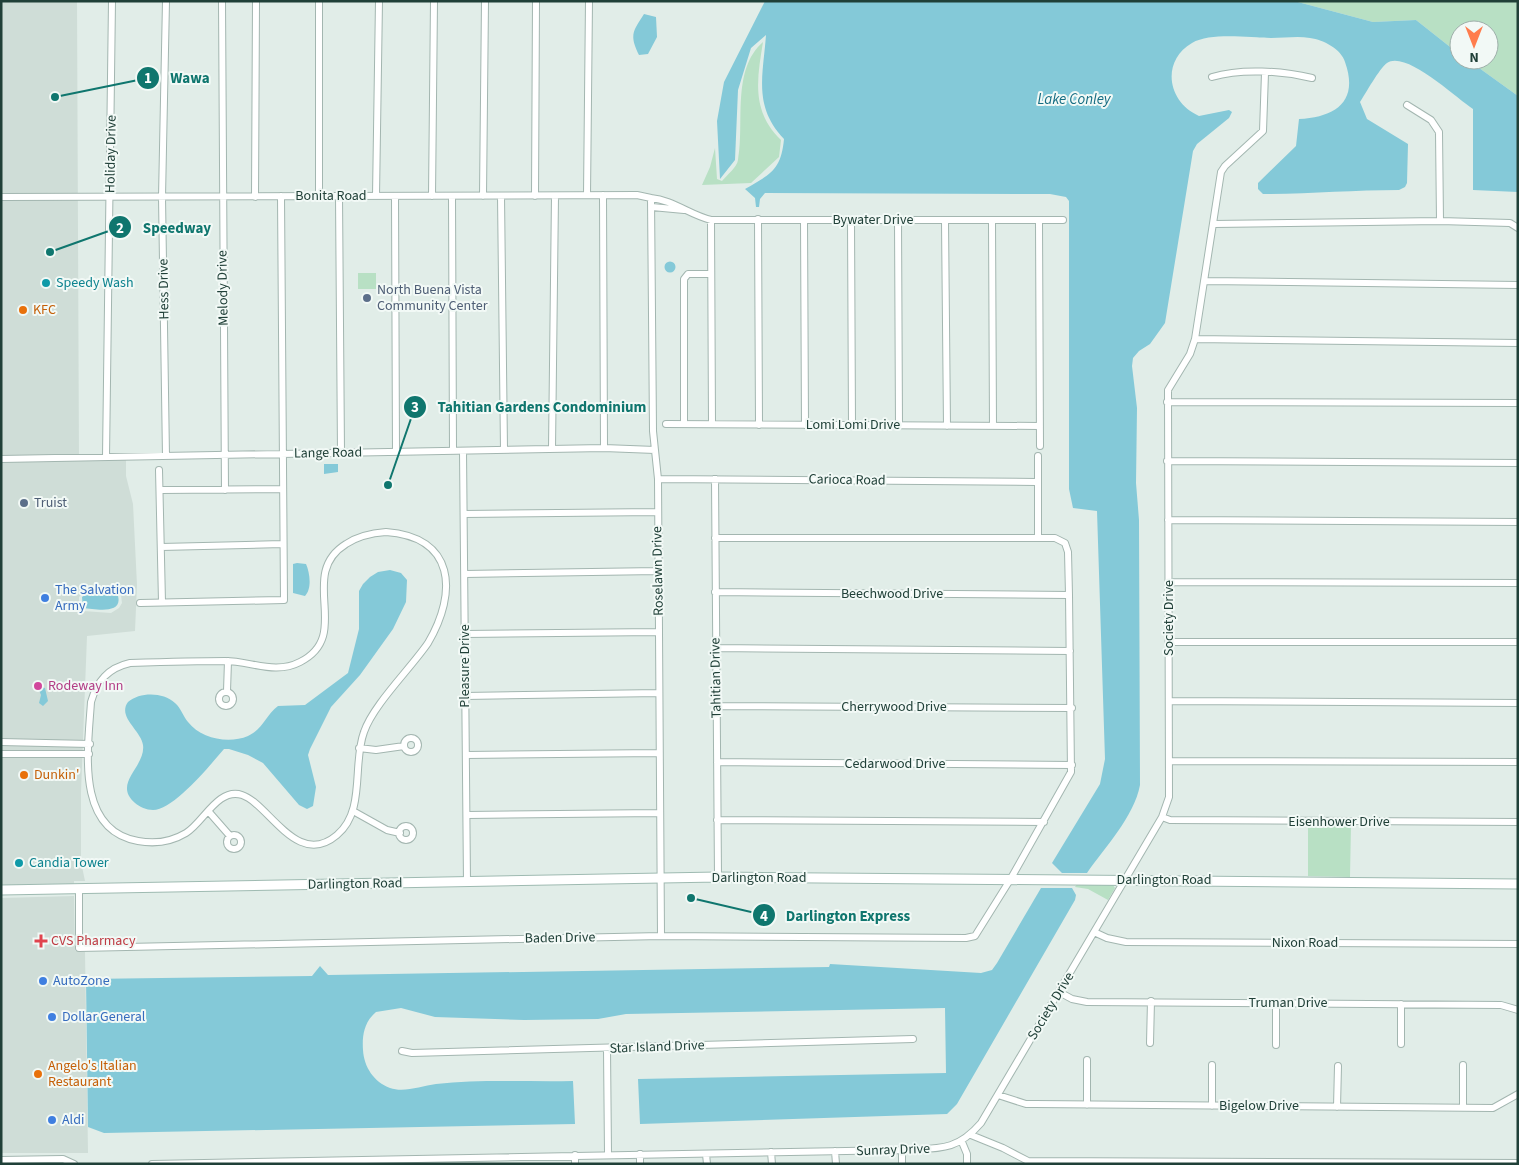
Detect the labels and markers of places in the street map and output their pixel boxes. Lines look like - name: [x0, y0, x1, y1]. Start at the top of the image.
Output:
- callout: Wawa: [135, 63, 220, 93]
- callout: Speedway: [108, 212, 221, 242]
- place label: Speedy Wash: [56, 273, 134, 293]
- marker: Speedy Wash: [40, 277, 52, 289]
- place label: North Buena Vista Community Center: [377, 280, 488, 316]
- marker: North Buena Vista Community Center: [361, 292, 373, 304]
- place label: KFC: [33, 300, 56, 320]
- marker: KFC: [17, 304, 29, 316]
- callout: Tahitian Gardens Condominium: [403, 392, 657, 422]
- place label: Truist: [34, 493, 67, 513]
- marker: Truist: [18, 497, 30, 509]
- place label: The Salvation Army: [55, 580, 135, 616]
- marker: The Salvation Army: [39, 592, 51, 604]
- place label: Rodeway Inn: [48, 676, 124, 696]
- marker: Rodeway Inn: [32, 680, 44, 692]
- place label: Dunkin': [34, 765, 79, 785]
- marker: Dunkin': [18, 769, 30, 781]
- place label: Candia Tower: [29, 853, 109, 873]
- marker: Candia Tower: [13, 857, 25, 869]
- callout: Darlington Express: [751, 900, 921, 930]
- place label: CVS Pharmacy: [51, 931, 136, 951]
- marker: CVS Pharmacy: [35, 935, 47, 947]
- place label: AutoZone: [53, 971, 110, 991]
- marker: AutoZone: [37, 975, 49, 987]
- place label: Dollar General: [62, 1007, 146, 1027]
- marker: Dollar General: [46, 1011, 58, 1023]
- place label: Angelo's Italian Restaurant: [48, 1056, 137, 1092]
- marker: Angelo's Italian Restaurant: [32, 1068, 44, 1080]
- place label: Aldi: [62, 1110, 84, 1130]
- marker: Aldi: [46, 1114, 58, 1126]

